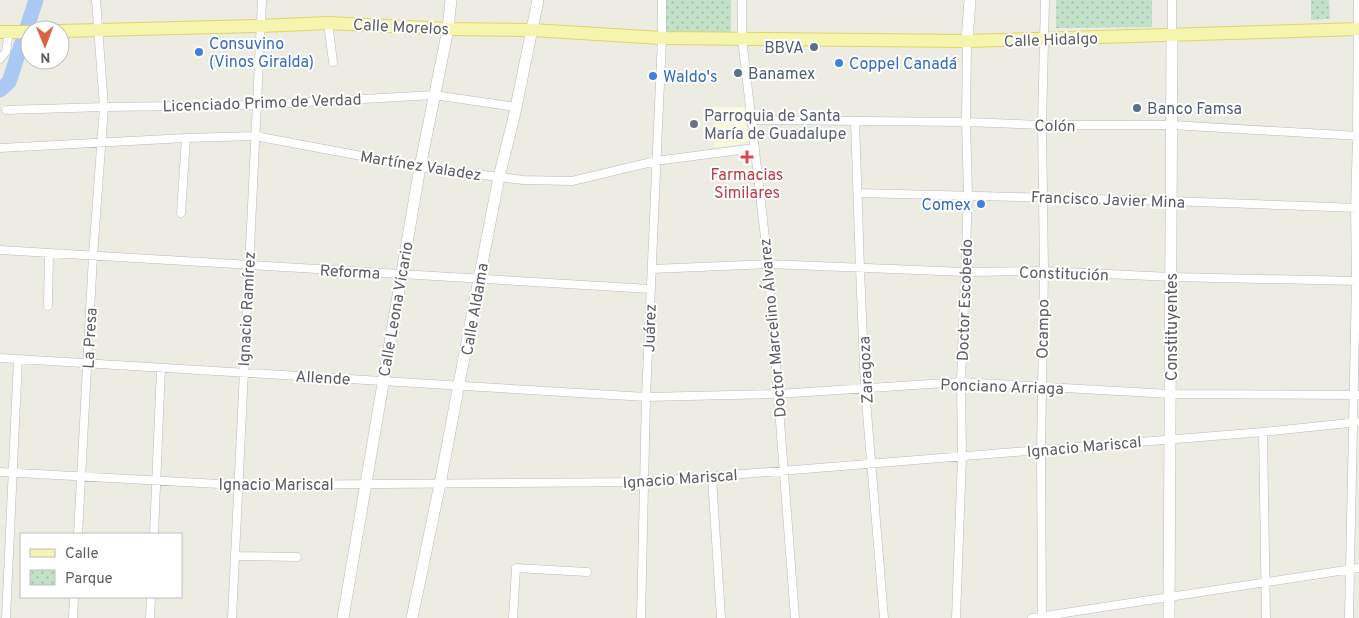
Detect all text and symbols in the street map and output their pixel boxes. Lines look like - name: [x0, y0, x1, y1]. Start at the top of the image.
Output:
- street label: Calle Morelos: [352, 15, 449, 41]
- north arrow: [20, 20, 70, 70]
- street label: Calle Hidalgo: [1004, 29, 1099, 53]
- place label: Consuvino (Vinos Giralda): [209, 35, 314, 73]
- place label: BBVA: [764, 39, 804, 59]
- marker: BBVA: [808, 41, 820, 53]
- marker: Consuvino (Vinos Giralda): [193, 46, 205, 58]
- text: N: [40, 48, 50, 65]
- place label: Coppel Canadá: [849, 55, 957, 75]
- marker: Coppel Canadá: [833, 57, 845, 69]
- place label: Banamex: [748, 65, 815, 85]
- marker: Banamex: [732, 67, 744, 79]
- place label: Waldo's: [663, 68, 718, 88]
- marker: Waldo's: [647, 70, 659, 82]
- street label: Licenciado Primo de Verdad: [162, 91, 362, 117]
- place label: Banco Famsa: [1147, 100, 1242, 120]
- marker: Banco Famsa: [1131, 102, 1143, 114]
- place label: Parroquia de Santa María de Guadalupe: [704, 107, 846, 145]
- street label: Colón: [1034, 117, 1076, 137]
- marker: Parroquia de Santa María de Guadalupe: [688, 118, 700, 130]
- street label: Martínez Valadez: [359, 148, 483, 186]
- marker: Farmacias Similares: [741, 151, 753, 163]
- place label: Farmacias Similares: [711, 166, 783, 204]
- street label: Francisco Javier Mina: [1030, 188, 1185, 214]
- place label: Comex: [922, 196, 971, 216]
- marker: Comex: [975, 198, 987, 210]
- street label: Doctor Marcelino Álvarez: [754, 238, 792, 418]
- street label: Doctor Escobedo: [954, 239, 978, 362]
- street label: Calle Leona Vicario: [375, 240, 419, 379]
- street label: Ignacio Ramírez: [235, 251, 261, 367]
- street label: Reforma: [319, 261, 381, 285]
- street label: Calle Aldama: [458, 262, 494, 357]
- street label: Constitución: [1019, 263, 1109, 287]
- street label: Constituyentes: [1163, 273, 1183, 381]
- street label: Ocampo: [1033, 299, 1055, 359]
- street label: Juárez: [640, 303, 662, 353]
- street label: La Presa: [79, 307, 103, 369]
- street label: Zaragoza: [855, 336, 879, 404]
- street label: Allende: [295, 368, 351, 390]
- street label: Ponciano Arriaga: [940, 376, 1064, 400]
- street label: Ignacio Mariscal: [1026, 433, 1142, 463]
- street label: Ignacio Mariscal: [622, 466, 738, 494]
- street label: Ignacio Mariscal: [218, 476, 334, 496]
- legend: [20, 533, 182, 598]
- text: Calle: [65, 545, 99, 564]
- text: Parque: [65, 570, 113, 589]

